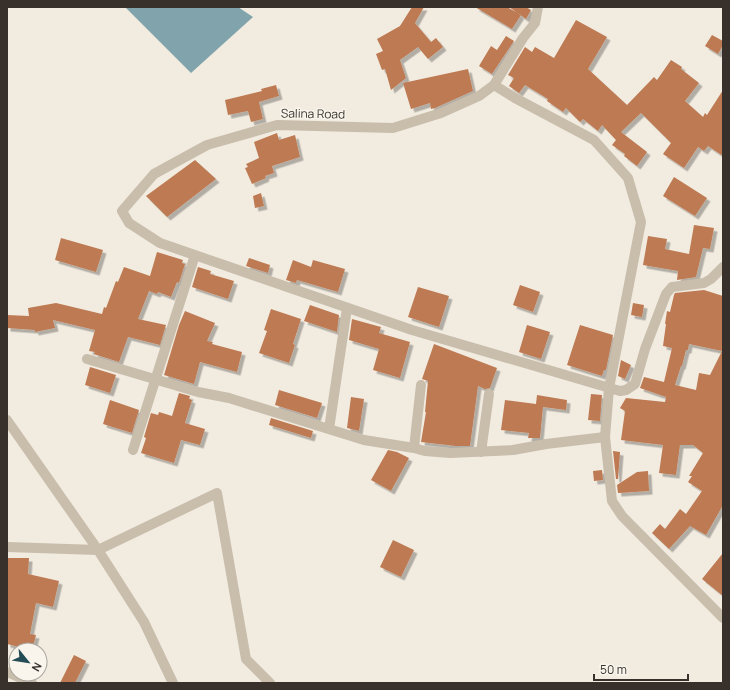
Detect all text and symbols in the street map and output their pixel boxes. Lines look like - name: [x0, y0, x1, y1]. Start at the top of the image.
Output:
- street label: Salina Road: [281, 104, 345, 123]
- north arrow: [8, 642, 48, 682]
- scale bar: [594, 656, 688, 682]
- text: N: [29, 660, 46, 675]
- text: 50 m: [600, 661, 627, 678]

